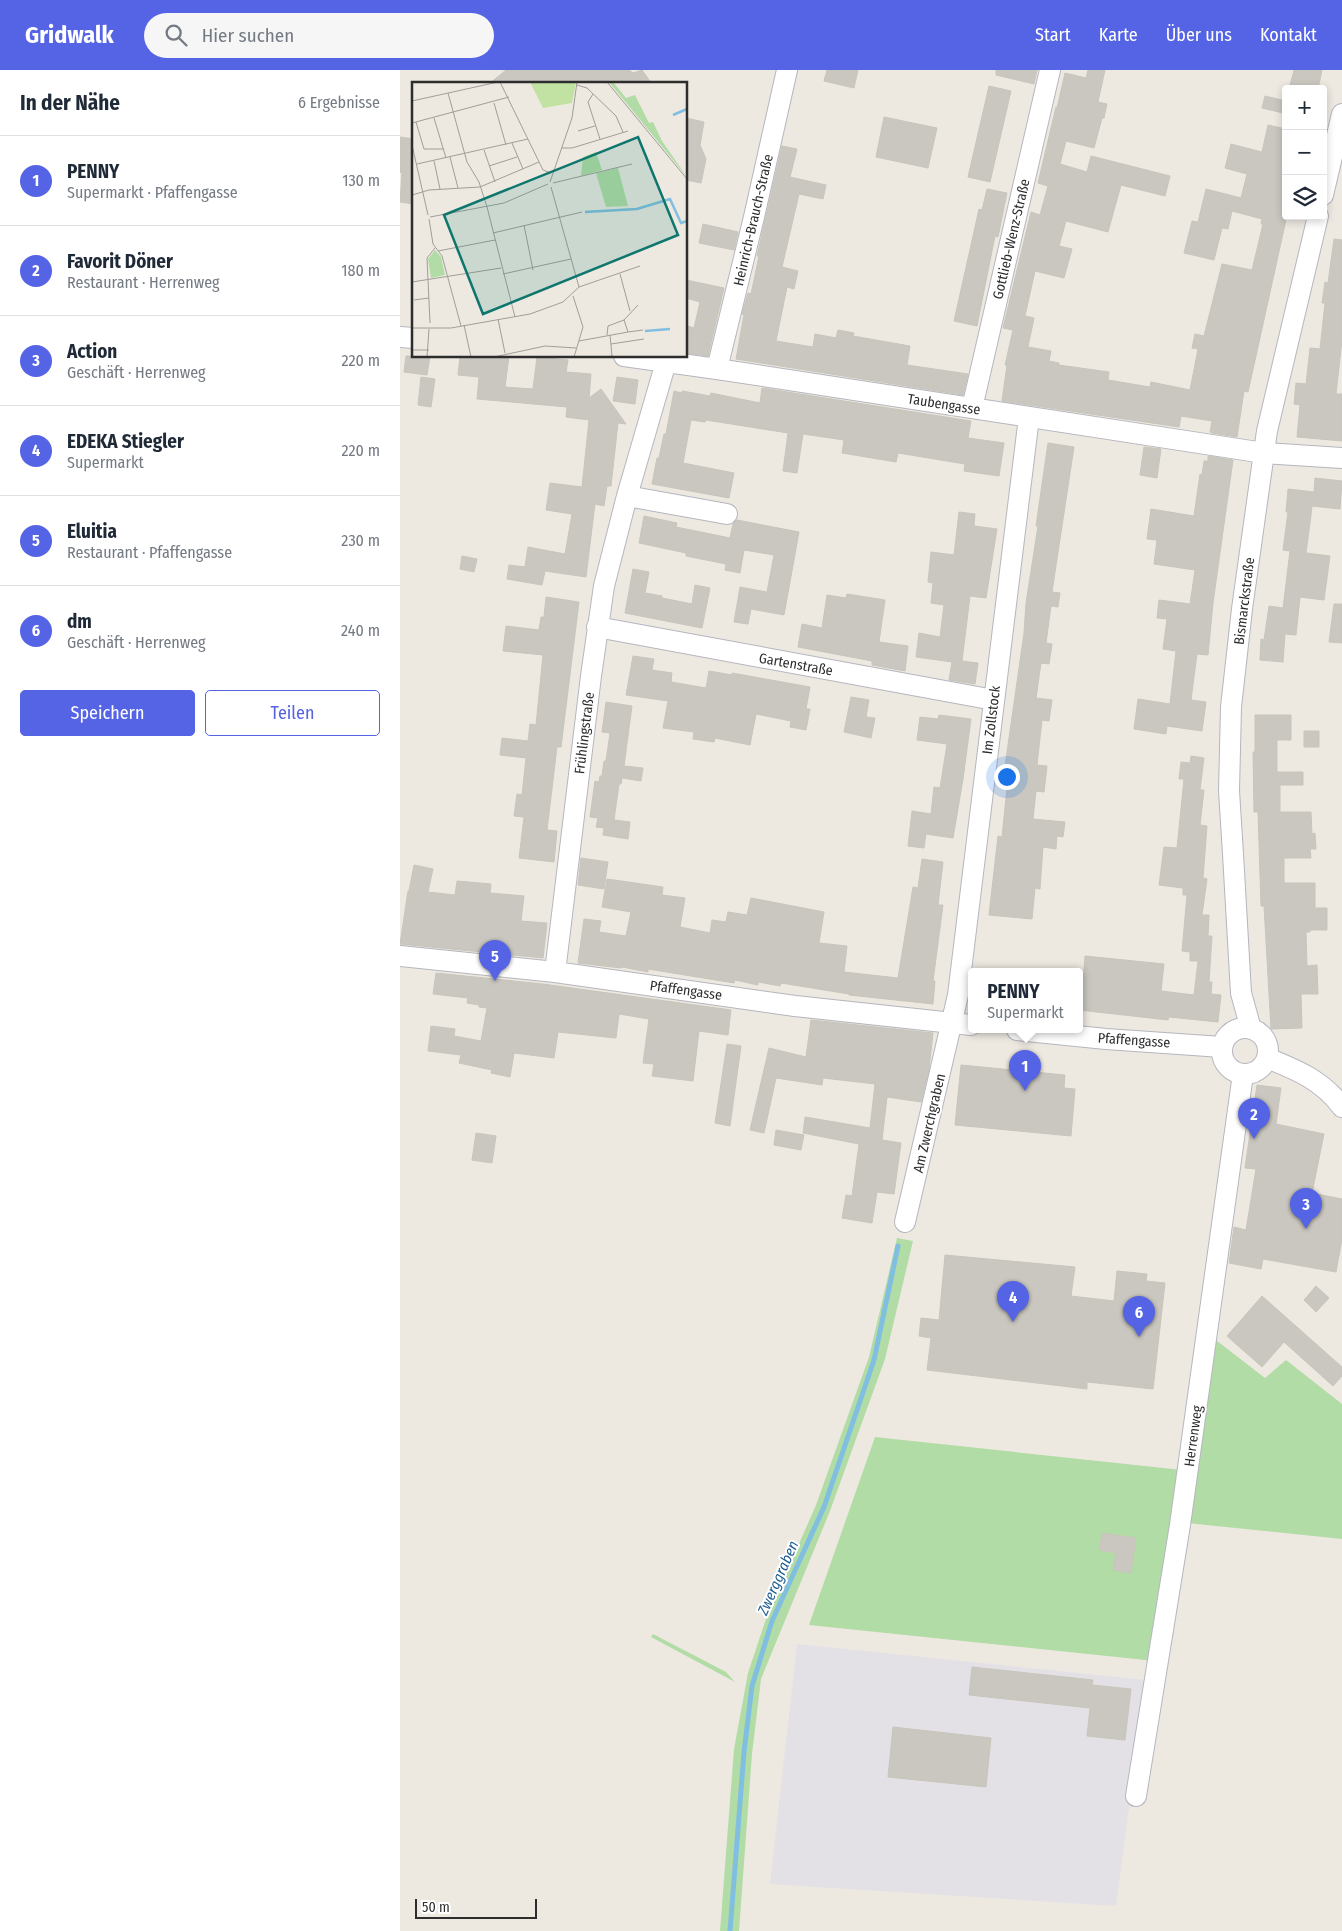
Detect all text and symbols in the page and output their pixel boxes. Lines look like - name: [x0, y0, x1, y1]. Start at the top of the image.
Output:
- search box: [144, 13, 494, 58]
- text: Gridwalk: [25, 21, 114, 49]
- icon: search: [162, 21, 190, 49]
- text: Hier suchen: [202, 24, 294, 47]
- text: Start: [1035, 24, 1071, 46]
- text: Karte: [1099, 24, 1138, 46]
- text: Über uns: [1166, 24, 1232, 46]
- text: Kontakt: [1260, 24, 1317, 46]
- inset map: [412, 82, 688, 358]
- map controls: [1282, 85, 1327, 220]
- button: +: [1282, 85, 1327, 130]
- text: In der Nähe: [20, 90, 120, 116]
- text: 6 Ergebnisse: [298, 93, 380, 112]
- button: −: [1282, 130, 1327, 175]
- street label: Heinrich-Brauch-Straße: [730, 152, 777, 288]
- text: PENNY: [67, 160, 119, 183]
- text: 1: [33, 171, 39, 190]
- text: 130 m: [342, 171, 380, 190]
- button: layers: [1282, 175, 1327, 220]
- street label: Gottlieb-Wenz-Straße: [989, 177, 1034, 301]
- text: Supermarkt · Pfaffengasse: [67, 183, 238, 202]
- text: Favorit Döner: [67, 250, 173, 273]
- text: 2: [32, 261, 40, 280]
- text: 180 m: [341, 261, 380, 280]
- text: Restaurant · Herrenweg: [67, 273, 220, 292]
- text: Action: [67, 340, 117, 363]
- text: 3: [32, 351, 40, 370]
- text: 220 m: [341, 351, 380, 370]
- text: Geschäft · Herrenweg: [67, 363, 206, 382]
- street label: Taubengasse: [906, 390, 982, 419]
- text: EDEKA Stiegler: [67, 430, 184, 453]
- text: 4: [32, 441, 40, 460]
- text: 220 m: [341, 441, 380, 460]
- text: Supermarkt: [67, 453, 144, 472]
- text: Eluitia: [67, 520, 117, 543]
- text: 5: [32, 531, 40, 550]
- text: 230 m: [341, 531, 380, 550]
- text: Restaurant · Pfaffengasse: [67, 543, 232, 562]
- street label: Bismarckstraße: [1231, 556, 1258, 646]
- text: dm: [67, 610, 92, 633]
- text: 6: [32, 621, 40, 640]
- text: 240 m: [341, 621, 380, 640]
- text: Geschäft · Herrenweg: [67, 633, 206, 652]
- street label: Gartenstraße: [758, 650, 834, 679]
- street label: Im Zollstock: [979, 684, 1004, 755]
- button: Speichern: [20, 690, 195, 736]
- button: Teilen: [205, 690, 380, 736]
- street label: Frühlingstraße: [571, 691, 598, 775]
- your location: [994, 764, 1020, 790]
- pin: 5: [479, 940, 511, 981]
- popup: [968, 968, 1083, 1033]
- street label: Pfaffengasse: [649, 977, 723, 1004]
- text: PENNY: [987, 980, 1040, 1003]
- text: Supermarkt: [987, 1003, 1064, 1022]
- street label: Pfaffengasse: [1097, 1029, 1171, 1052]
- pin: 1: [1009, 1050, 1041, 1091]
- street label: Am Zwerchgraben: [910, 1072, 949, 1174]
- pin: 2: [1238, 1098, 1270, 1139]
- pin: 3: [1290, 1188, 1322, 1229]
- pin: 4: [997, 1281, 1029, 1322]
- pin: 6: [1123, 1296, 1155, 1337]
- street label: Herrenweg: [1181, 1404, 1206, 1468]
- water label: Zwerggraben: [753, 1538, 802, 1619]
- scale bar: [415, 1896, 538, 1919]
- text: 50 m: [422, 1899, 450, 1916]

